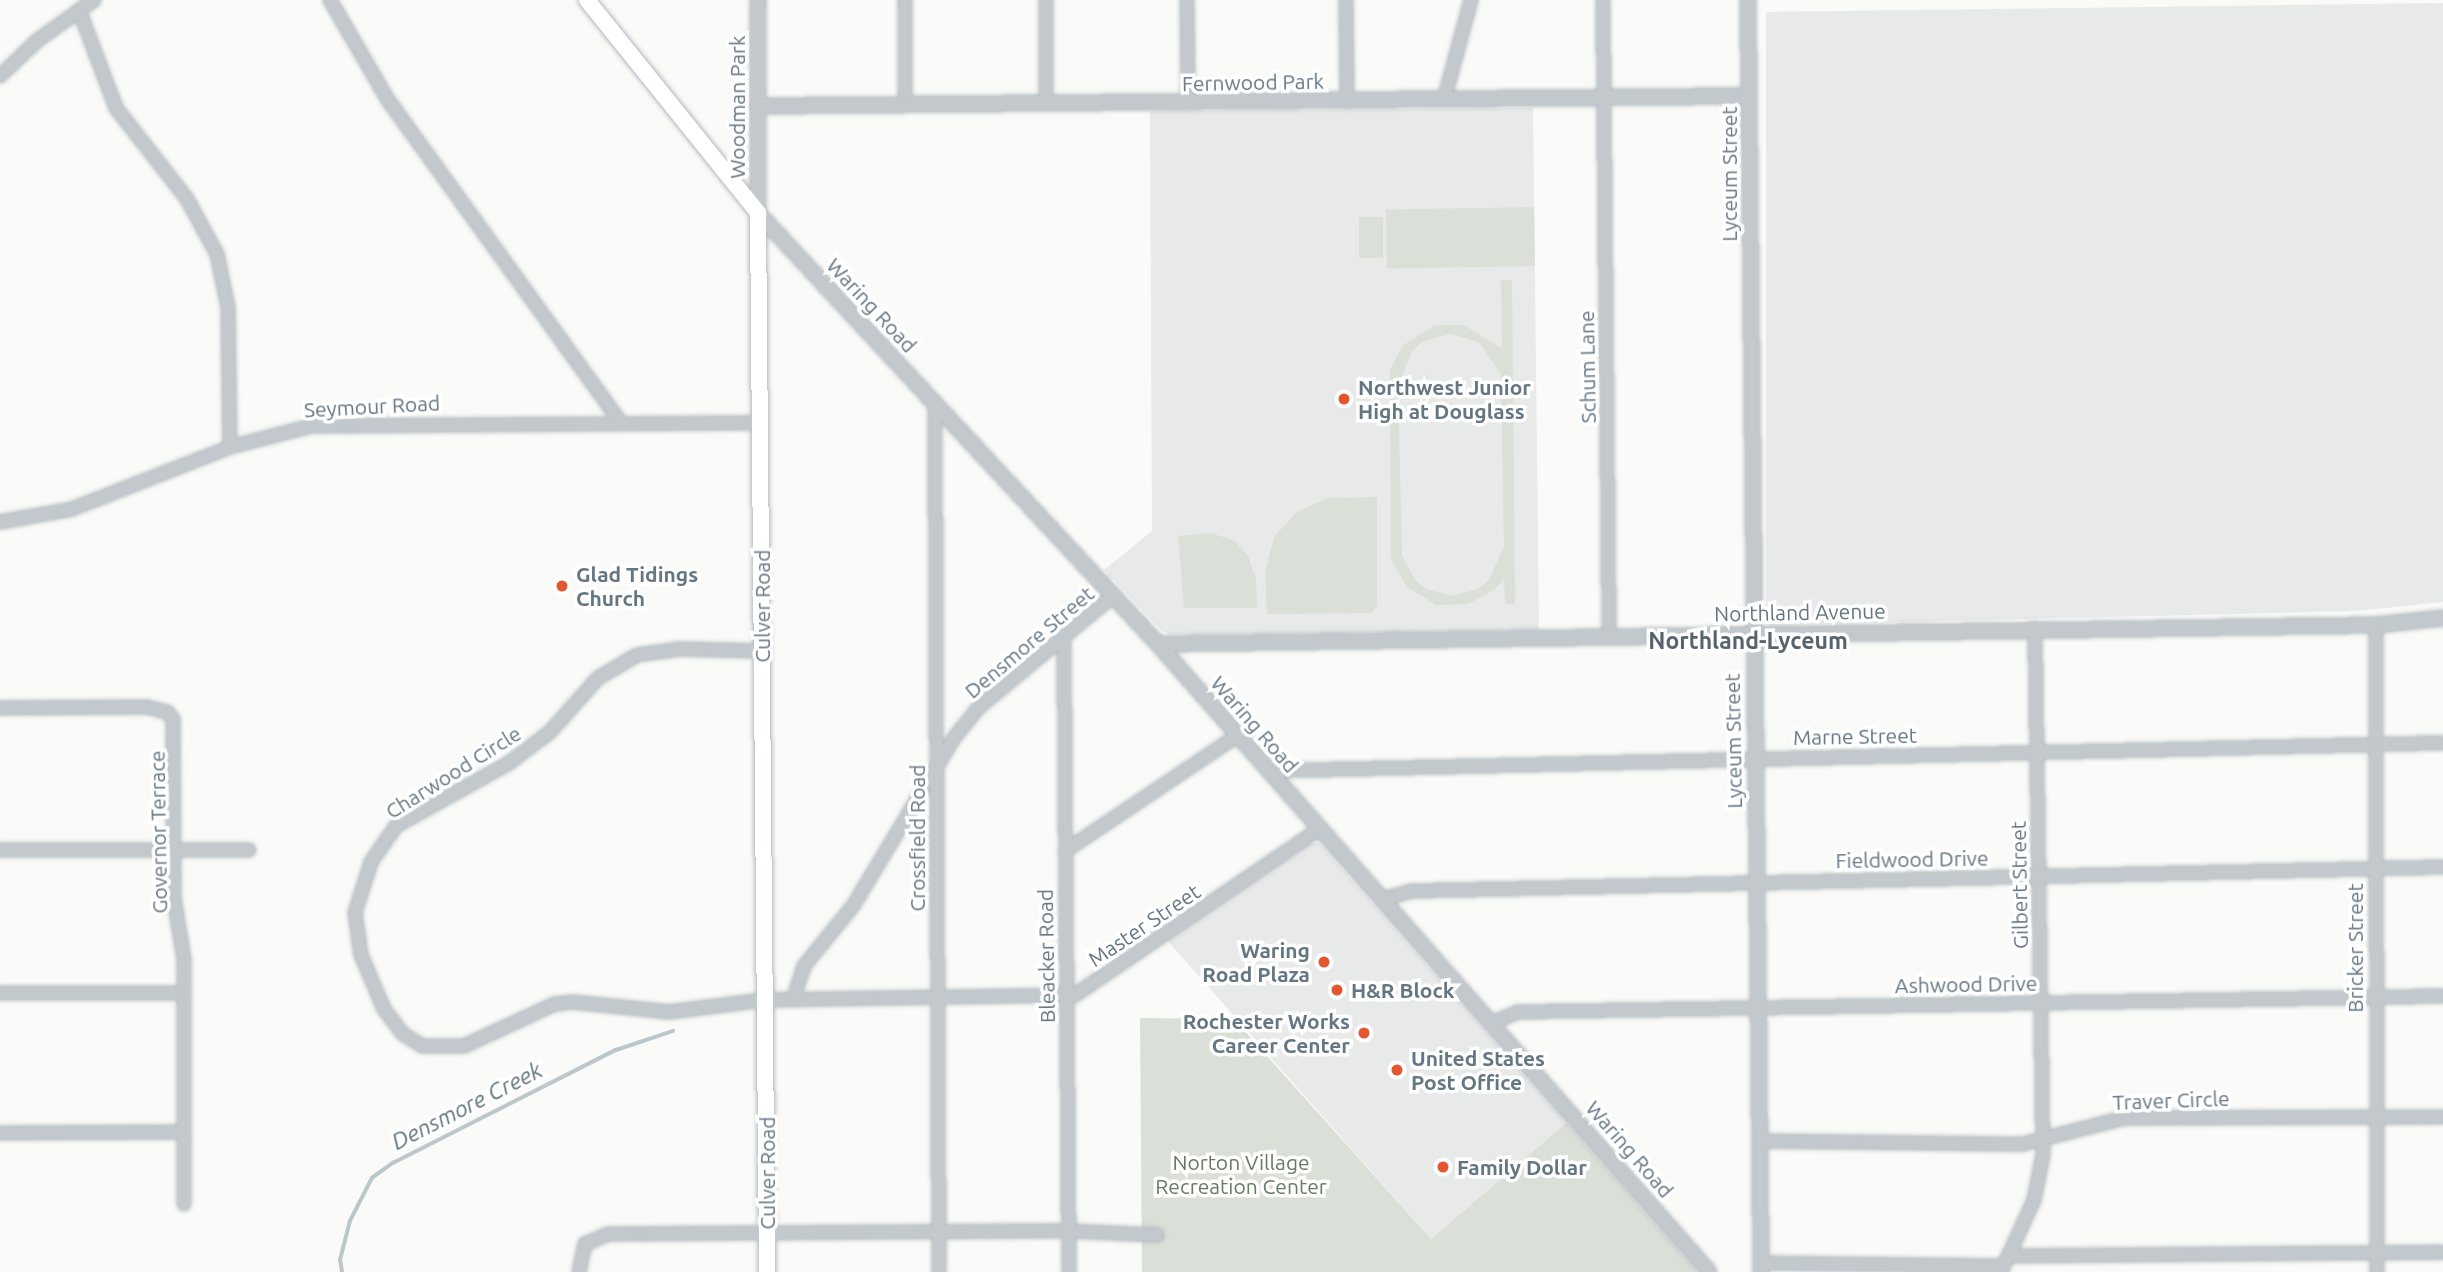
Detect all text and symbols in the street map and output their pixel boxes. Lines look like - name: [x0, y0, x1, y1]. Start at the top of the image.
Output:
- street label: Woodman Park: [724, 35, 750, 179]
- street label: Fernwood Park: [1182, 68, 1324, 96]
- street label: Lyceum Street: [1716, 106, 1742, 242]
- street label: Waring Road: [822, 252, 922, 358]
- street label: Schum Lane: [1573, 310, 1601, 424]
- place label: Northwest Junior High at Douglass: [1358, 374, 1531, 424]
- street label: Seymour Road: [303, 390, 441, 422]
- marker: Northwest Junior High at Douglass: [1336, 391, 1352, 407]
- street label: Culver Road: [749, 549, 775, 663]
- place label: Glad Tidings Church: [576, 561, 698, 611]
- marker: Glad Tidings Church: [554, 578, 570, 594]
- street label: Densmore Street: [959, 581, 1099, 703]
- street label: Northland Avenue: [1714, 598, 1886, 626]
- district label: Northland-Lyceum: [1648, 627, 1848, 655]
- street label: Waring Road: [1206, 670, 1304, 778]
- street label: Lyceum Street: [1719, 673, 1747, 809]
- street label: Charwood Circle: [381, 720, 525, 824]
- street label: Marne Street: [1793, 722, 1917, 750]
- street label: Governor Terrace: [144, 750, 172, 914]
- street label: Crossfield Road: [904, 764, 930, 912]
- street label: Gilbert Street: [2005, 821, 2033, 949]
- street label: Fieldwood Drive: [1835, 845, 1989, 873]
- street label: Master Street: [1083, 878, 1205, 972]
- street label: Bricker Street: [2342, 883, 2368, 1013]
- street label: Bleacker Road: [1032, 889, 1060, 1023]
- place label: Waring Road Plaza: [1202, 937, 1310, 987]
- marker: Waring Road Plaza: [1316, 954, 1332, 970]
- street label: Ashwood Drive: [1894, 970, 2038, 998]
- place label: H&R Block: [1351, 977, 1455, 1003]
- marker: H&R Block: [1329, 982, 1345, 998]
- place label: Rochester Works Career Center: [1183, 1008, 1350, 1058]
- marker: Rochester Works Career Center: [1356, 1025, 1372, 1041]
- place label: United States Post Office: [1411, 1045, 1545, 1095]
- water label: Densmore Creek: [387, 1056, 547, 1156]
- marker: United States Post Office: [1389, 1062, 1405, 1078]
- street label: Traver Circle: [2112, 1085, 2230, 1115]
- street label: Waring Road: [1581, 1095, 1679, 1203]
- street label: Culver Road: [754, 1116, 780, 1230]
- park label: Norton Village Recreation Center: [1155, 1149, 1327, 1199]
- place label: Family Dollar: [1457, 1154, 1587, 1180]
- marker: Family Dollar: [1435, 1159, 1451, 1175]

